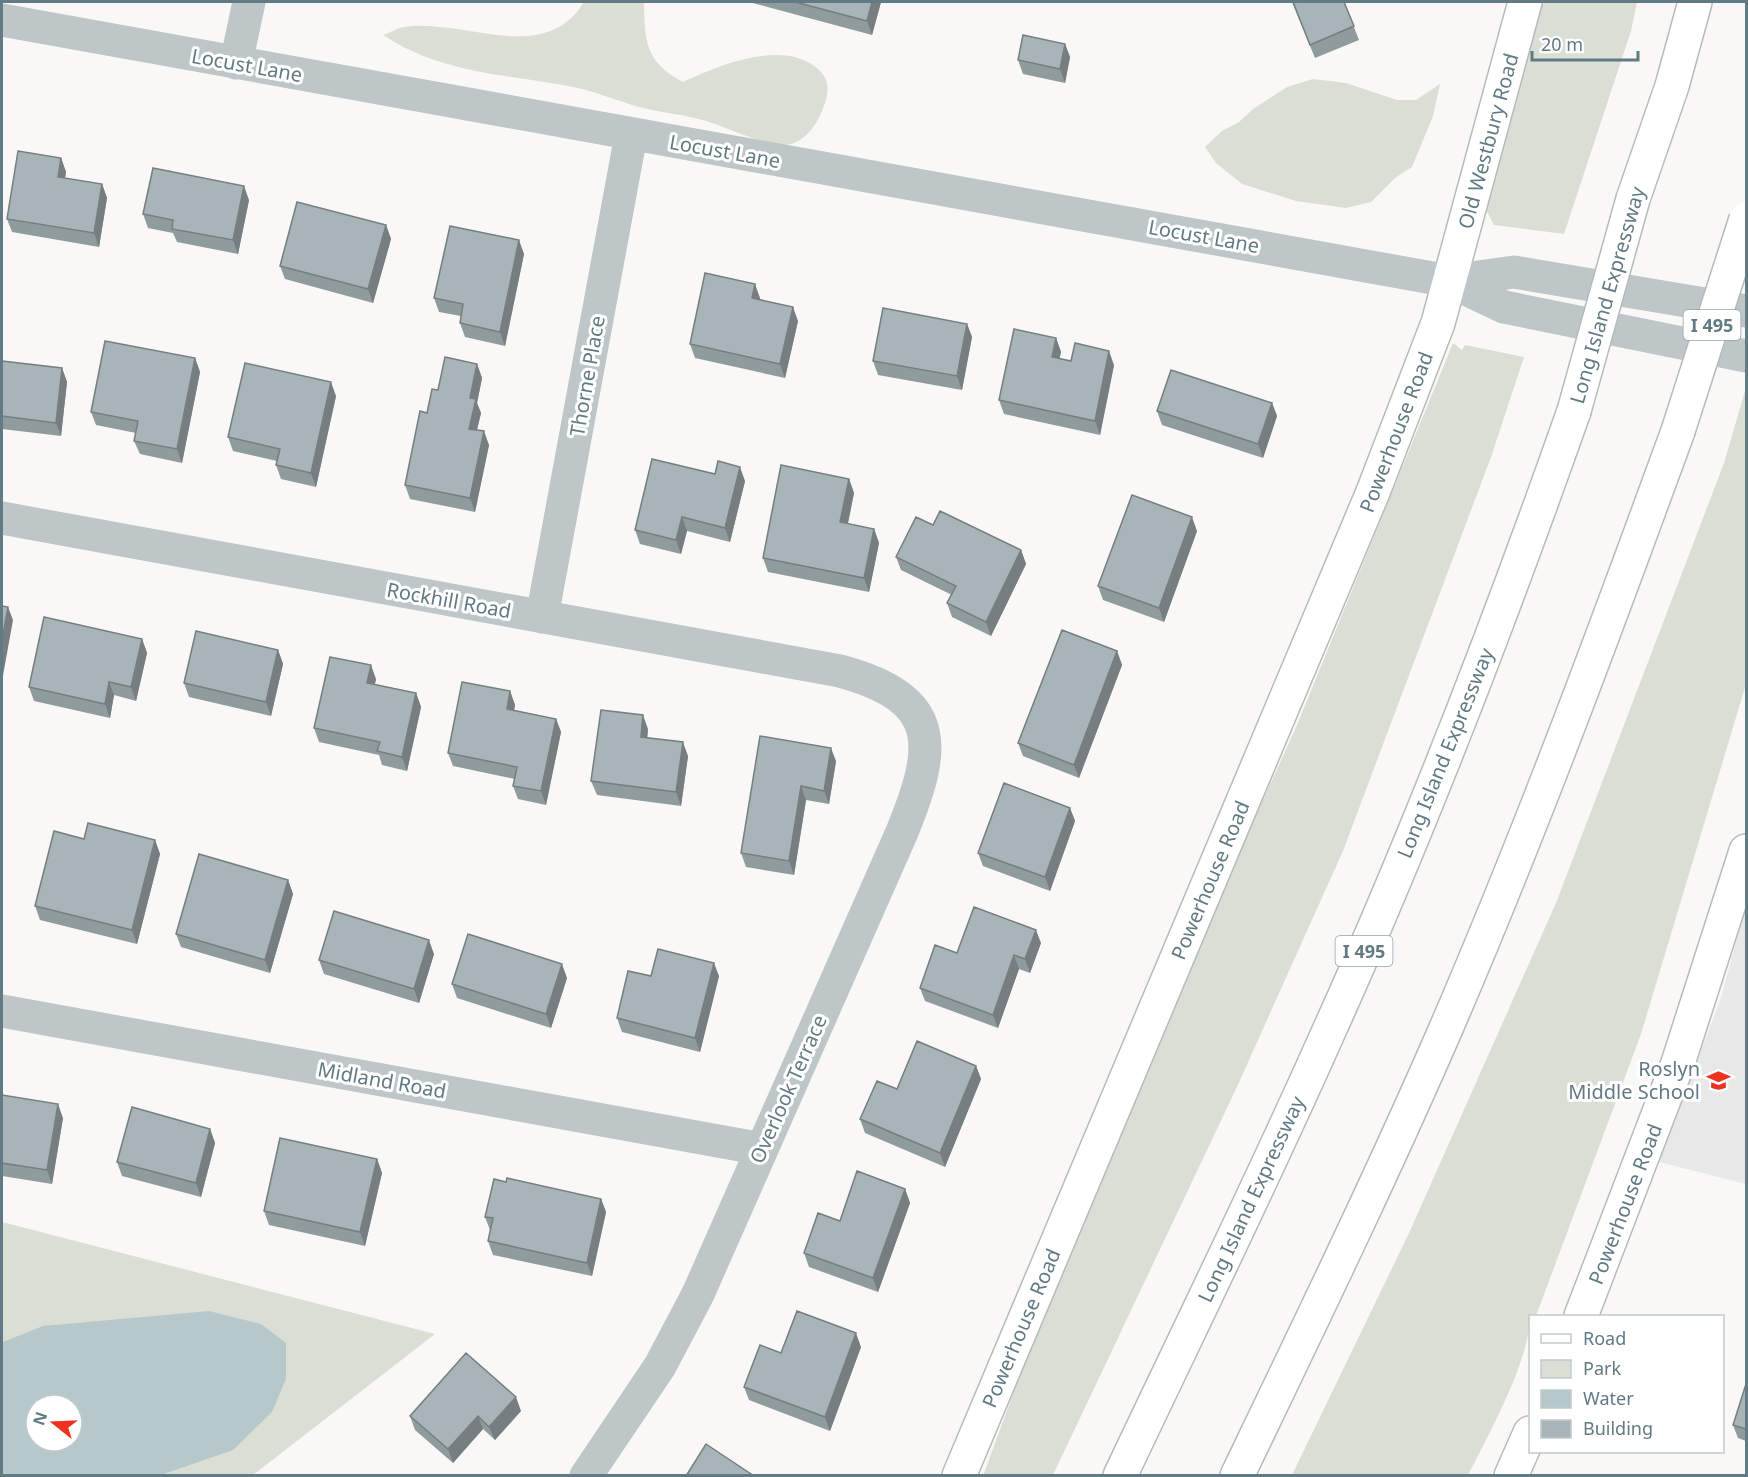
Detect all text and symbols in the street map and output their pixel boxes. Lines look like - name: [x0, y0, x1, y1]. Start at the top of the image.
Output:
- scale bar: [1532, 24, 1638, 62]
- text: 20 m: [1541, 32, 1583, 56]
- street label: Locust Lane: [190, 42, 304, 88]
- street label: Old Westbury Road: [1452, 50, 1524, 232]
- street label: Locust Lane: [668, 128, 782, 174]
- street label: Long Island Expressway: [1563, 183, 1651, 407]
- street label: Locust Lane: [1147, 213, 1261, 259]
- road number: I 495: [1684, 310, 1740, 340]
- street label: Thorne Place: [563, 314, 611, 438]
- street label: Powerhouse Road: [1353, 348, 1439, 516]
- street label: Rockhill Road: [385, 576, 513, 624]
- street label: Long Island Expressway: [1390, 643, 1500, 862]
- street label: Powerhouse Road: [1164, 796, 1256, 964]
- road number: I 495: [1336, 936, 1392, 966]
- street label: Overlook Terrace: [743, 1011, 833, 1167]
- street label: Midland Road: [316, 1055, 448, 1105]
- place label: Roslyn Middle School: [1568, 1055, 1700, 1105]
- school or university icon: Roslyn Middle School: [1705, 1067, 1731, 1093]
- street label: Long Island Expressway: [1191, 1091, 1311, 1306]
- street label: Powerhouse Road: [1582, 1120, 1668, 1288]
- street label: Powerhouse Road: [975, 1244, 1067, 1412]
- legend: [1529, 1315, 1724, 1453]
- text: Road: [1583, 1326, 1626, 1350]
- text: Park: [1583, 1356, 1621, 1380]
- text: Water: [1583, 1386, 1634, 1410]
- north arrow: [24, 1393, 84, 1453]
- text: N: [27, 1409, 52, 1428]
- text: Building: [1583, 1416, 1653, 1440]

